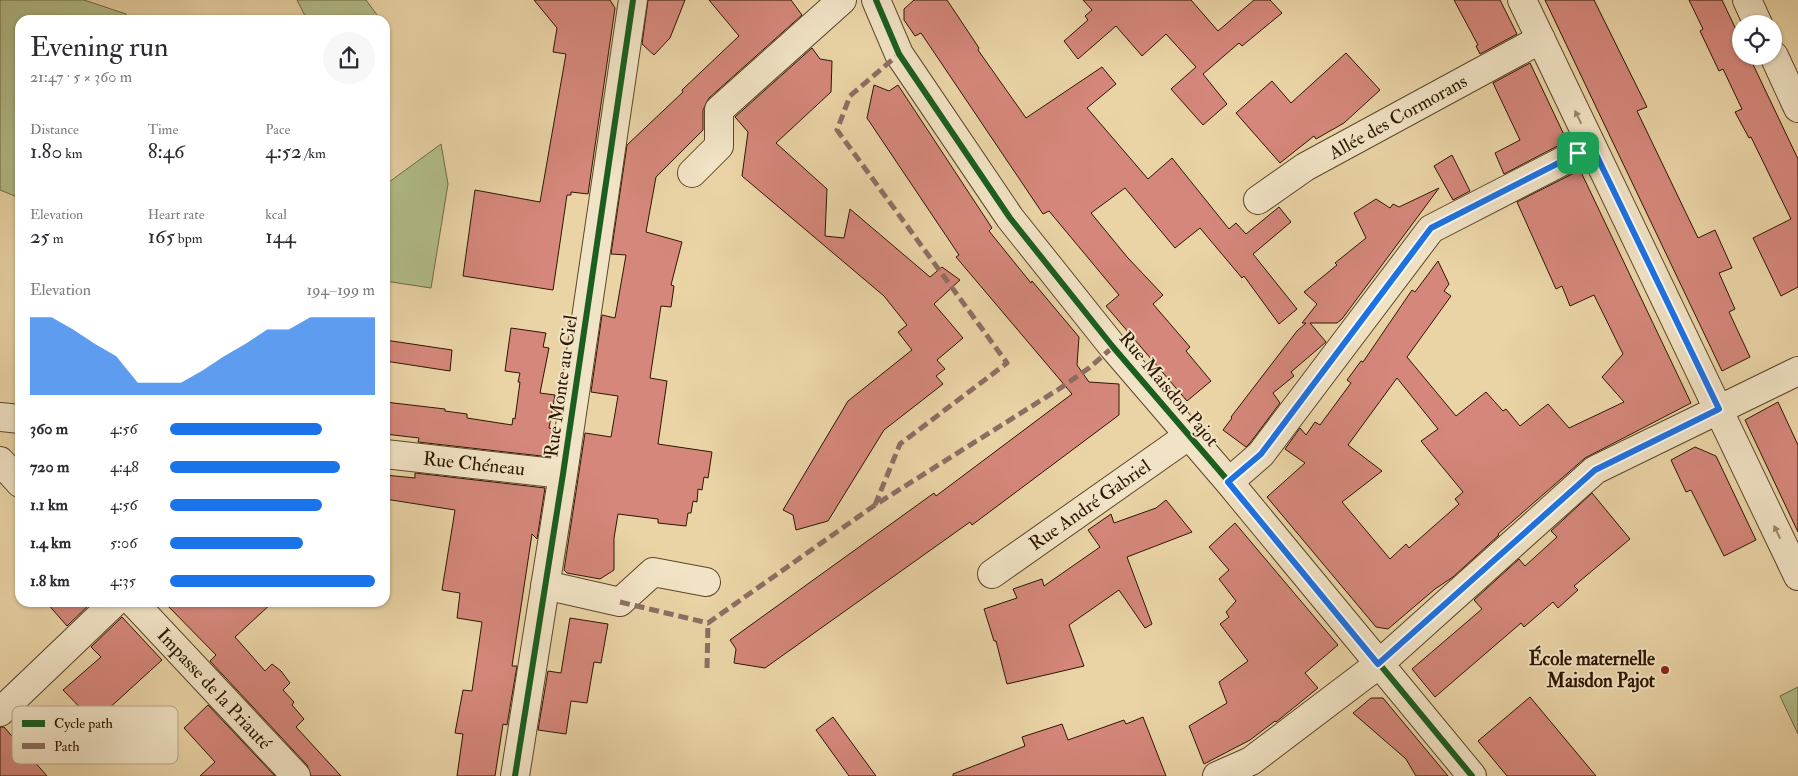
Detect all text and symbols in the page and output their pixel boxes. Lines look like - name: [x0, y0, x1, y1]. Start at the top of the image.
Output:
- map controls: [1732, 15, 1782, 65]
- button: locate: [1732, 15, 1782, 65]
- text: Evening run: [30, 30, 168, 65]
- button: share: [323, 32, 375, 84]
- text: 21:47 · 5 × 360 m: [30, 67, 132, 87]
- street label: Allée des Cormorans: [1324, 69, 1471, 165]
- one-way arrow: [1574, 110, 1582, 124]
- text: Distance: [30, 121, 79, 138]
- text: Time: [148, 121, 178, 138]
- text: Pace: [265, 121, 290, 138]
- pin: [1557, 132, 1599, 174]
- text: 1.80: [30, 138, 62, 165]
- text: 8:46: [148, 138, 185, 165]
- text: 4:52: [265, 138, 302, 165]
- icon: arrive: [1564, 139, 1592, 167]
- text: km: [62, 145, 83, 162]
- text: /km: [302, 145, 326, 162]
- text: Elevation: [30, 206, 83, 223]
- text: Heart rate: [148, 206, 205, 223]
- text: kcal: [265, 206, 287, 223]
- text: 25: [30, 223, 50, 250]
- text: 165: [148, 223, 175, 250]
- text: 144: [265, 223, 295, 250]
- text: m: [50, 230, 64, 247]
- text: bpm: [175, 230, 203, 247]
- text: Elevation: [30, 280, 91, 300]
- text: 194–199 m: [307, 280, 375, 300]
- street label: Rue Monte au Ciel: [539, 313, 583, 459]
- street label: Rue Maisdon Pajot: [1114, 326, 1224, 452]
- text: 360 m: [30, 419, 68, 439]
- text: 4:56: [110, 419, 138, 439]
- street label: Rue Chéneau: [422, 447, 526, 481]
- street label: Rue André Gabriel: [1024, 454, 1156, 556]
- text: 720 m: [30, 457, 69, 477]
- text: 4:48: [110, 457, 139, 477]
- text: 1.1 km: [30, 495, 68, 515]
- text: 4:56: [110, 495, 138, 515]
- one-way arrow: [1773, 525, 1781, 539]
- text: 1.4 km: [30, 533, 71, 553]
- text: 5:06: [110, 533, 137, 553]
- text: 1.8 km: [30, 571, 70, 591]
- text: 4:35: [110, 571, 136, 591]
- street label: Impasse de la Priauté: [151, 623, 277, 755]
- place label: École maternelle Maisdon Pajot: [1529, 645, 1656, 693]
- marker: École maternelle Maisdon Pajot: [1659, 664, 1671, 676]
- legend: [12, 706, 178, 764]
- text: Cycle path: [54, 715, 114, 733]
- text: Path: [54, 738, 80, 755]

